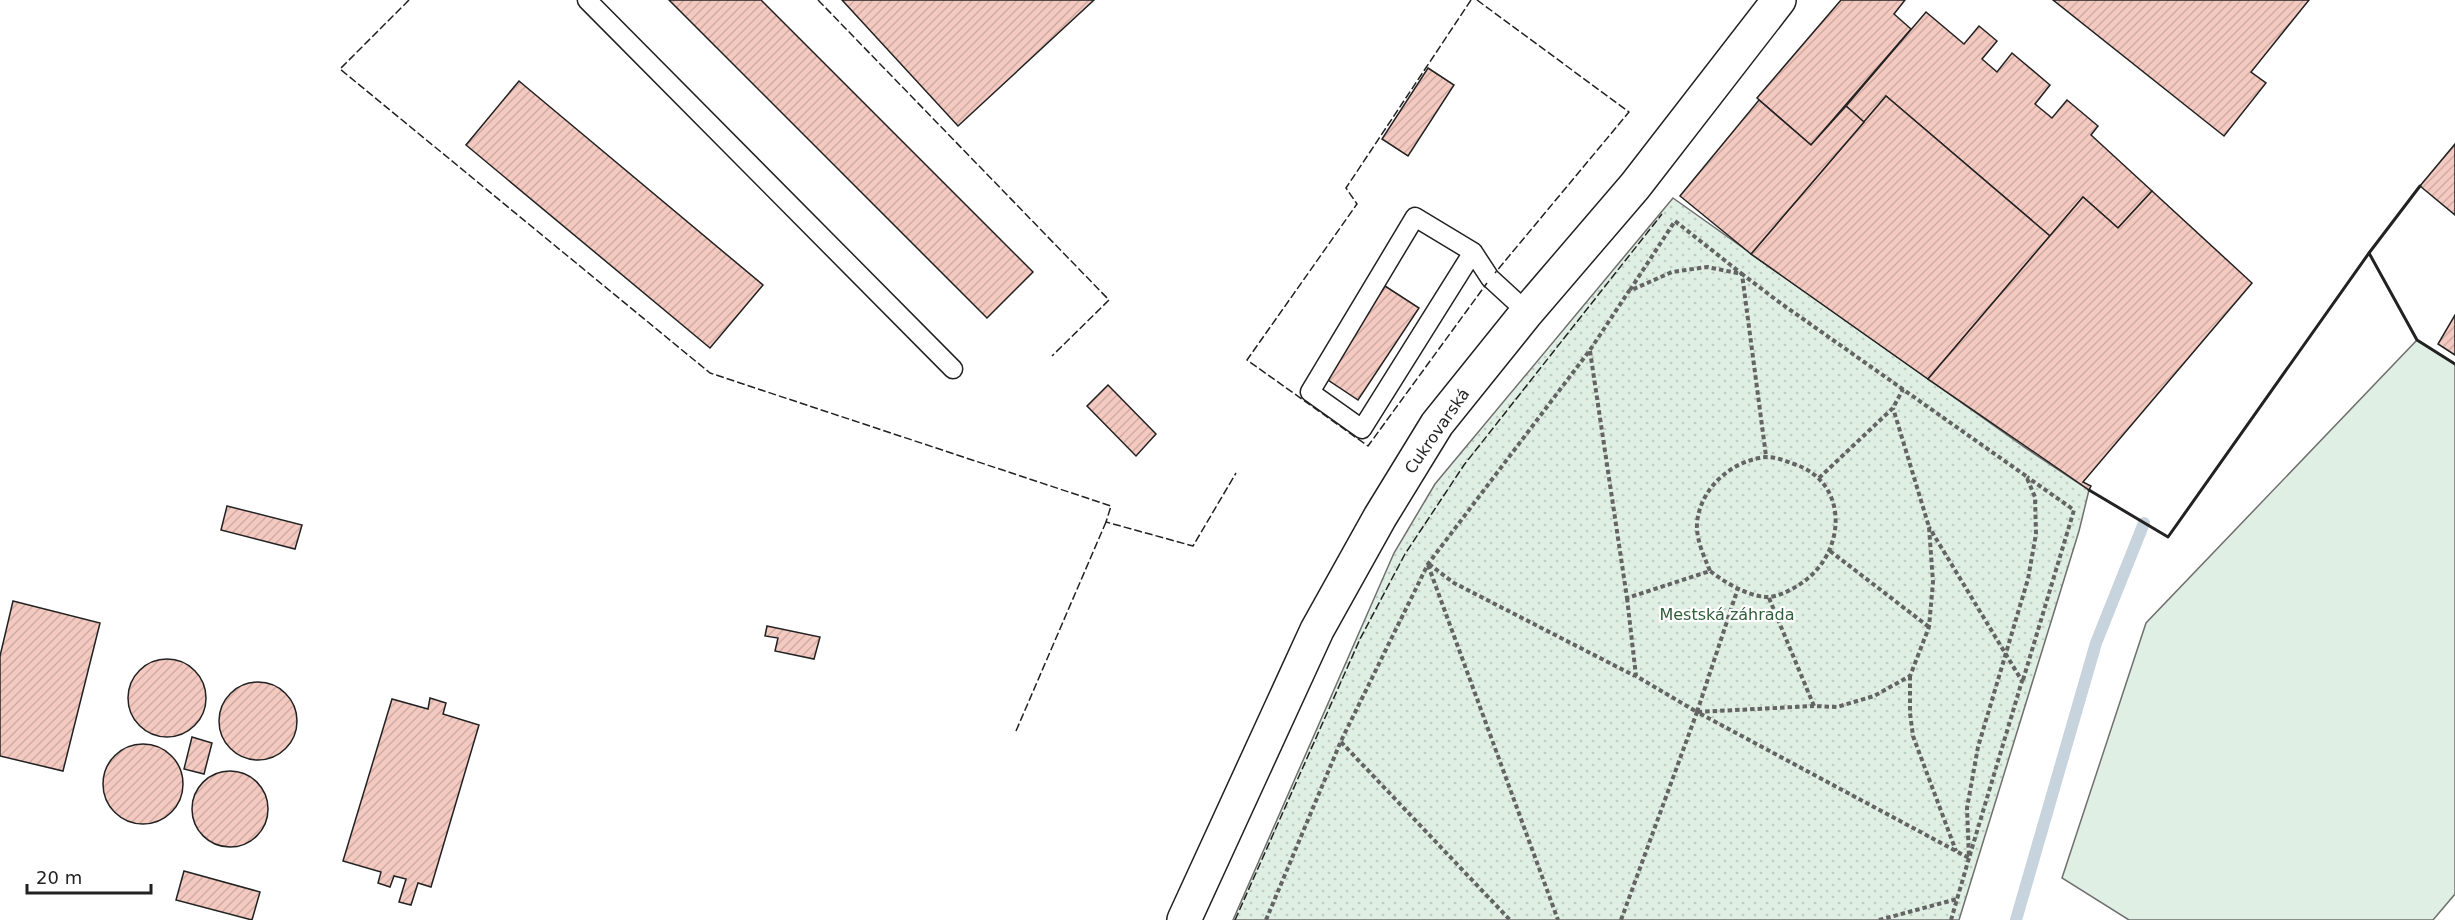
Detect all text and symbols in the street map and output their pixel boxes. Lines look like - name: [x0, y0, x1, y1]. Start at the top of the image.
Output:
- street label: Cukrovarská: [1401, 385, 1473, 477]
- park label: Mestská záhrada: [1659, 605, 1795, 624]
- scale bar: [27, 857, 152, 895]
- text: 20 m: [36, 867, 82, 888]

